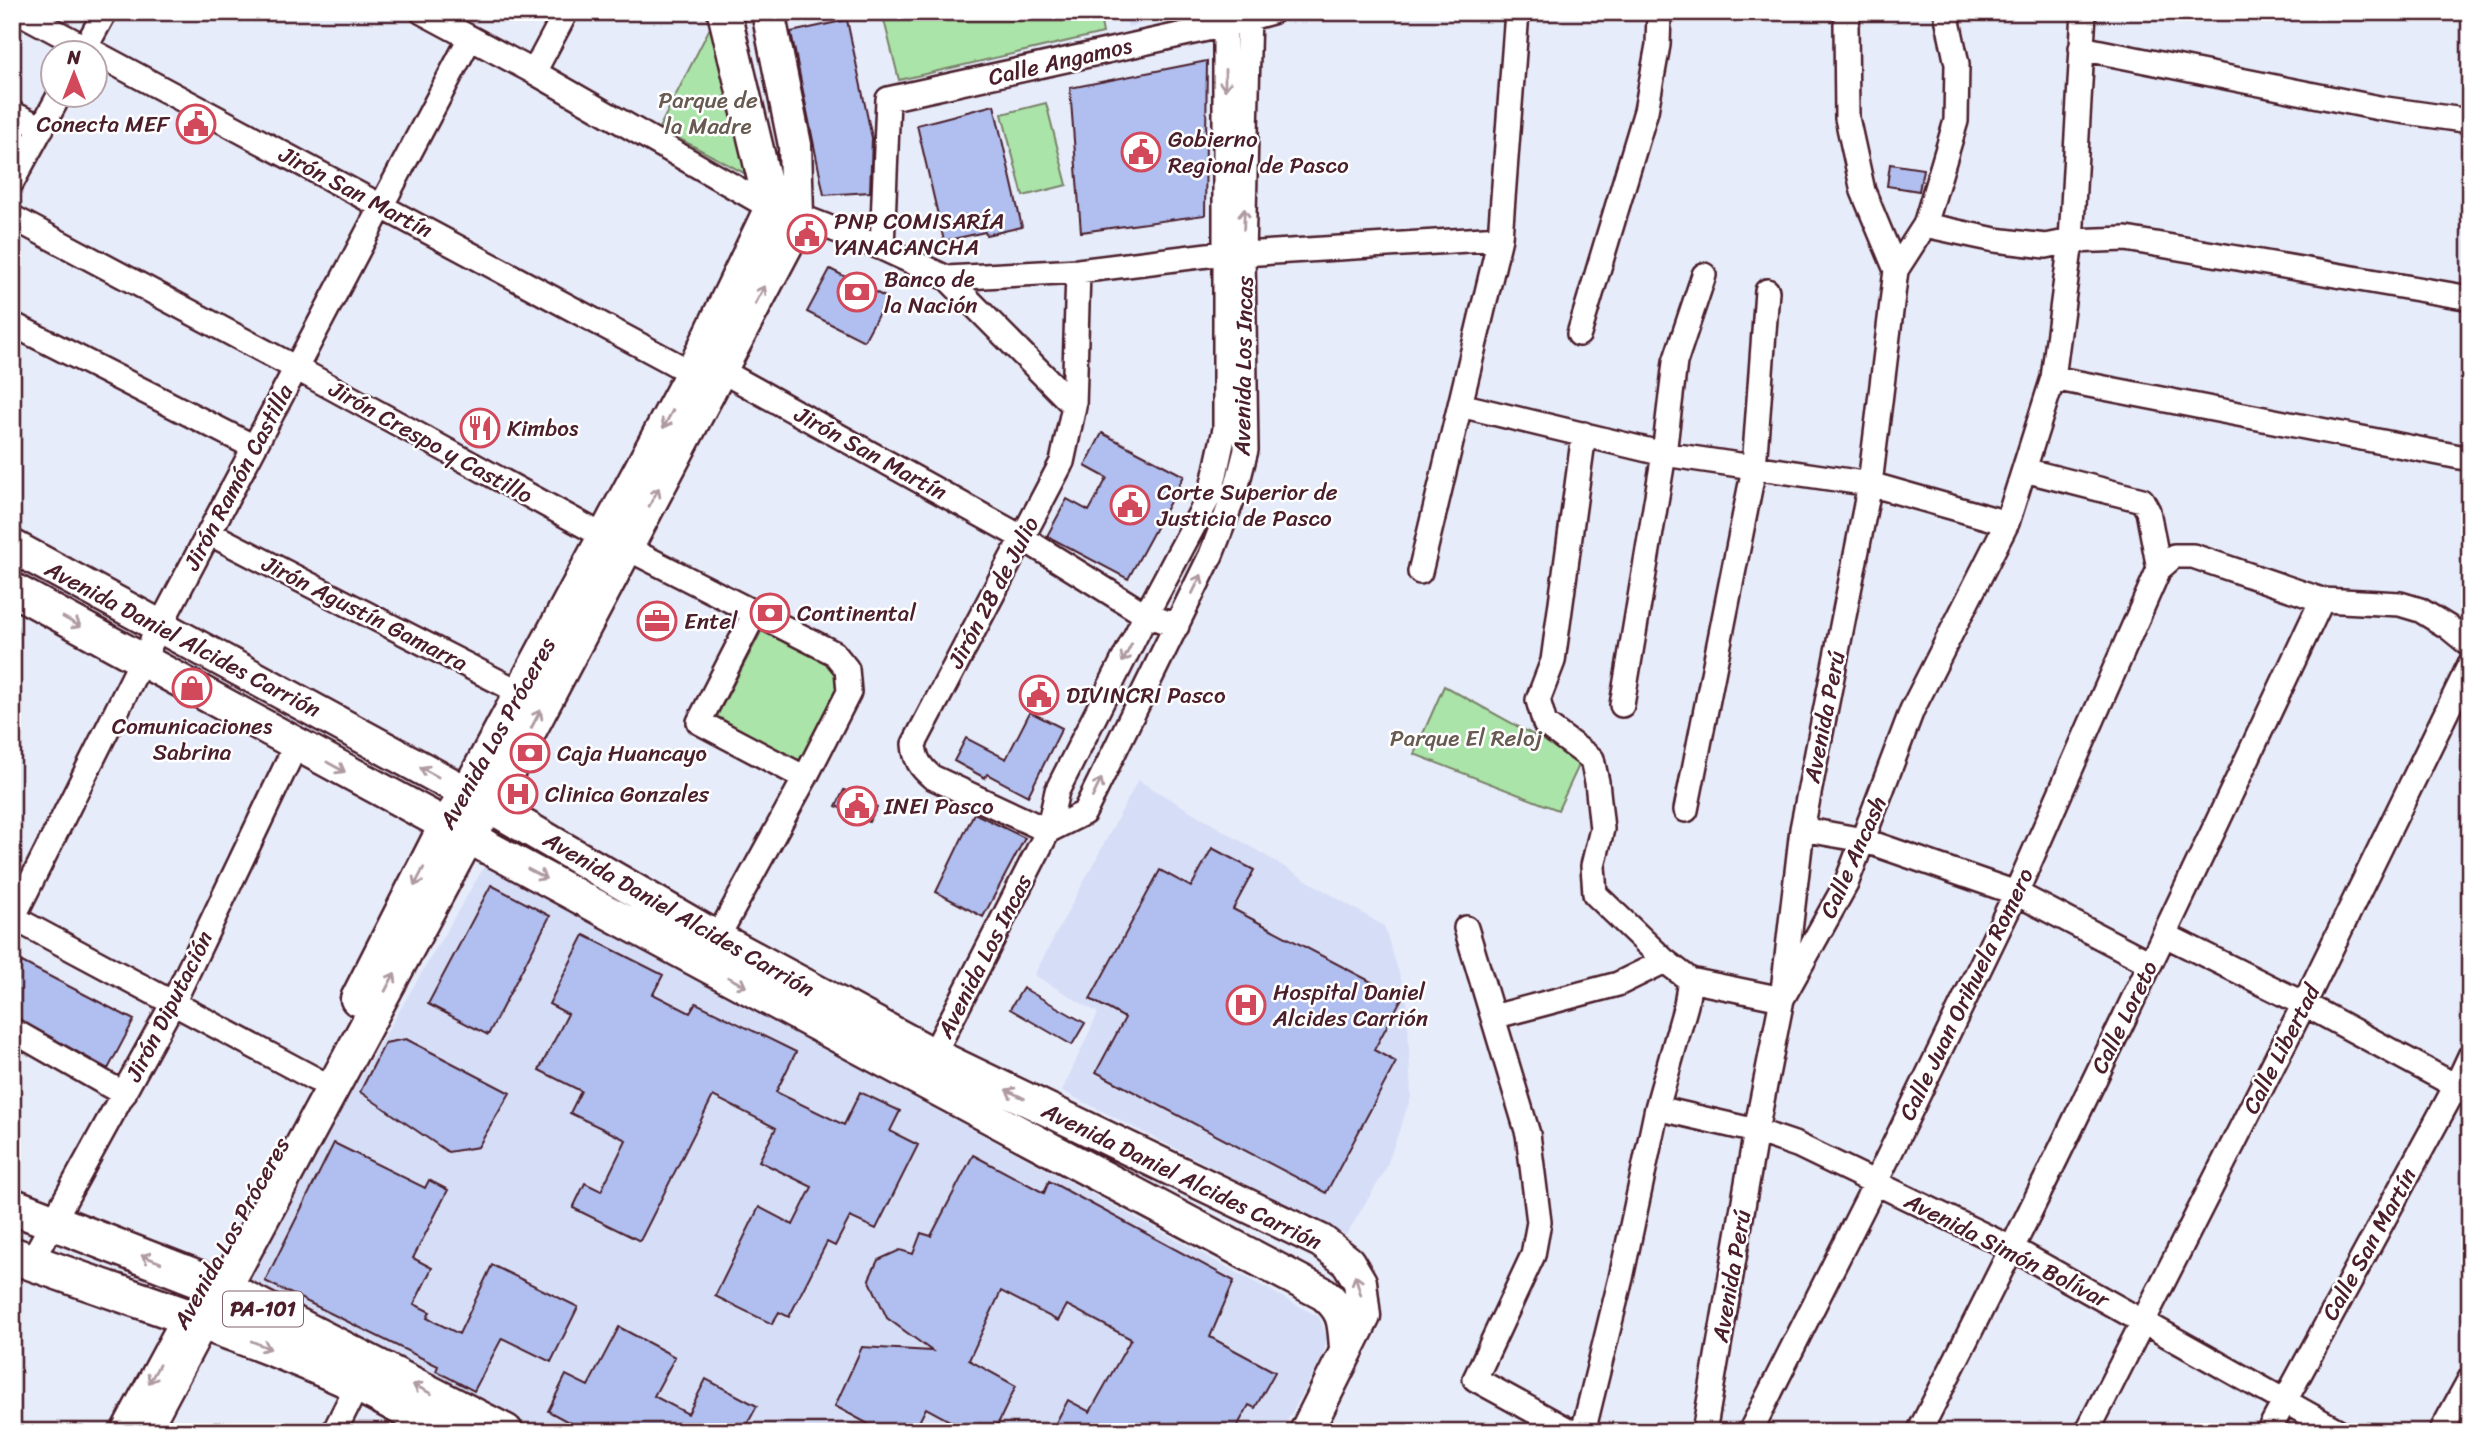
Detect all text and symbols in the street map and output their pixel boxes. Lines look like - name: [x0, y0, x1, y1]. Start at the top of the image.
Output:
- street label: Calle Angamos: [984, 25, 1137, 98]
- north arrow: [38, 38, 108, 108]
- text: N: [66, 41, 81, 74]
- one-way arrow: [1218, 69, 1232, 92]
- park label: Parque de la Madre: [658, 80, 758, 147]
- public building icon: Conecta MEF: [175, 103, 217, 145]
- place label: Conecta MEF: [36, 104, 170, 145]
- place label: Gobierno Regional de Pasco: [1168, 119, 1349, 186]
- public building icon: Gobierno Regional de Pasco: [1120, 131, 1162, 173]
- street label: Jirón San Martín: [270, 134, 441, 251]
- place label: PNP COMISARÍA YANACANCHA: [834, 201, 1005, 268]
- one-way arrow: [1238, 207, 1251, 230]
- public building icon: PNP COMISARÍA YANACANCHA: [786, 213, 828, 255]
- place label: Banco de la Nación: [884, 259, 978, 326]
- bank icon: Banco de la Nación: [836, 271, 878, 313]
- street label: Avenida Los Incas: [1221, 275, 1266, 457]
- one-way arrow: [753, 286, 767, 306]
- street label: Jirón Crespo y Castillo: [320, 369, 541, 516]
- street label: Jirón Ramón Castilla: [172, 376, 305, 579]
- street label: Jirón San Martín: [786, 394, 955, 513]
- restaurant icon: Kimbos: [459, 407, 501, 449]
- place label: Kimbos: [507, 408, 579, 449]
- one-way arrow: [661, 408, 675, 428]
- place label: Corte Superior de Justicia de Pasco: [1156, 472, 1338, 539]
- public building icon: Corte Superior de Justicia de Pasco: [1109, 484, 1151, 526]
- one-way arrow: [647, 487, 661, 507]
- street label: Jirón 28 de Julio: [936, 508, 1051, 677]
- street label: Jirón Agustín Gamarra: [254, 543, 475, 683]
- street label: Avenida Daniel Alcides Carrión: [36, 549, 329, 730]
- one-way arrow: [1191, 574, 1204, 595]
- bank icon: Continental: [749, 592, 791, 634]
- place label: Continental: [797, 593, 916, 634]
- office icon: Entel: [636, 600, 678, 642]
- place label: Entel: [684, 601, 738, 642]
- one-way arrow: [61, 616, 82, 629]
- street label: Avenida Los Próceres: [427, 629, 568, 838]
- one-way arrow: [1119, 642, 1133, 663]
- street label: Avenida Perú: [1791, 647, 1857, 788]
- shop icon: Comunicaciones Sabrina: [171, 667, 213, 709]
- public building icon: DIVINCRI Pasco: [1018, 674, 1060, 716]
- place label: DIVINCRI Pasco: [1066, 675, 1226, 716]
- place label: Comunicaciones Sabrina: [112, 706, 273, 773]
- one-way arrow: [529, 710, 543, 730]
- park label: Parque El Reloj: [1390, 718, 1543, 759]
- bank icon: Caja Huancayo: [509, 732, 551, 774]
- place label: Caja Huancayo: [557, 733, 707, 774]
- one-way arrow: [325, 761, 346, 774]
- one-way arrow: [420, 765, 440, 779]
- hospital icon: Clinica Gonzales: [497, 773, 539, 815]
- place label: Clinica Gonzales: [545, 774, 710, 815]
- one-way arrow: [1090, 778, 1104, 799]
- public building icon: INEI Pasco: [836, 785, 878, 827]
- place label: INEI Pasco: [883, 786, 994, 827]
- street label: Calle Ancash: [1808, 789, 1899, 925]
- street label: Avenida Daniel Alcides Carrión: [534, 819, 823, 1009]
- street label: Calle Juan Orihuela Romero: [1887, 861, 2046, 1128]
- one-way arrow: [412, 866, 426, 887]
- street label: Avenida Los Incas: [925, 866, 1044, 1047]
- one-way arrow: [526, 867, 546, 881]
- street label: Jirón Diputación: [113, 923, 225, 1090]
- street label: Calle Loreto: [2079, 953, 2170, 1081]
- one-way arrow: [383, 972, 397, 993]
- place label: Hospital Daniel Alcides Carrión: [1272, 972, 1428, 1039]
- street label: Calle Libertad: [2231, 975, 2333, 1121]
- one-way arrow: [726, 976, 746, 990]
- hospital icon: Hospital Daniel Alcides Carrión: [1225, 984, 1267, 1026]
- one-way arrow: [1005, 1087, 1026, 1101]
- street label: Avenida Daniel Alcides Carrión: [1034, 1090, 1330, 1263]
- street label: Avenida Los Próceres: [161, 1129, 302, 1338]
- street label: Calle San Martín: [2310, 1160, 2429, 1328]
- street label: Avenida Simón Bolívar: [1896, 1181, 2118, 1321]
- street label: Avenida Perú: [1700, 1206, 1763, 1346]
- one-way arrow: [141, 1252, 163, 1265]
- one-way arrow: [1351, 1274, 1364, 1296]
- road number: PA-101: [223, 1292, 303, 1326]
- one-way arrow: [249, 1339, 271, 1352]
- one-way arrow: [147, 1363, 161, 1383]
- one-way arrow: [412, 1382, 433, 1396]

